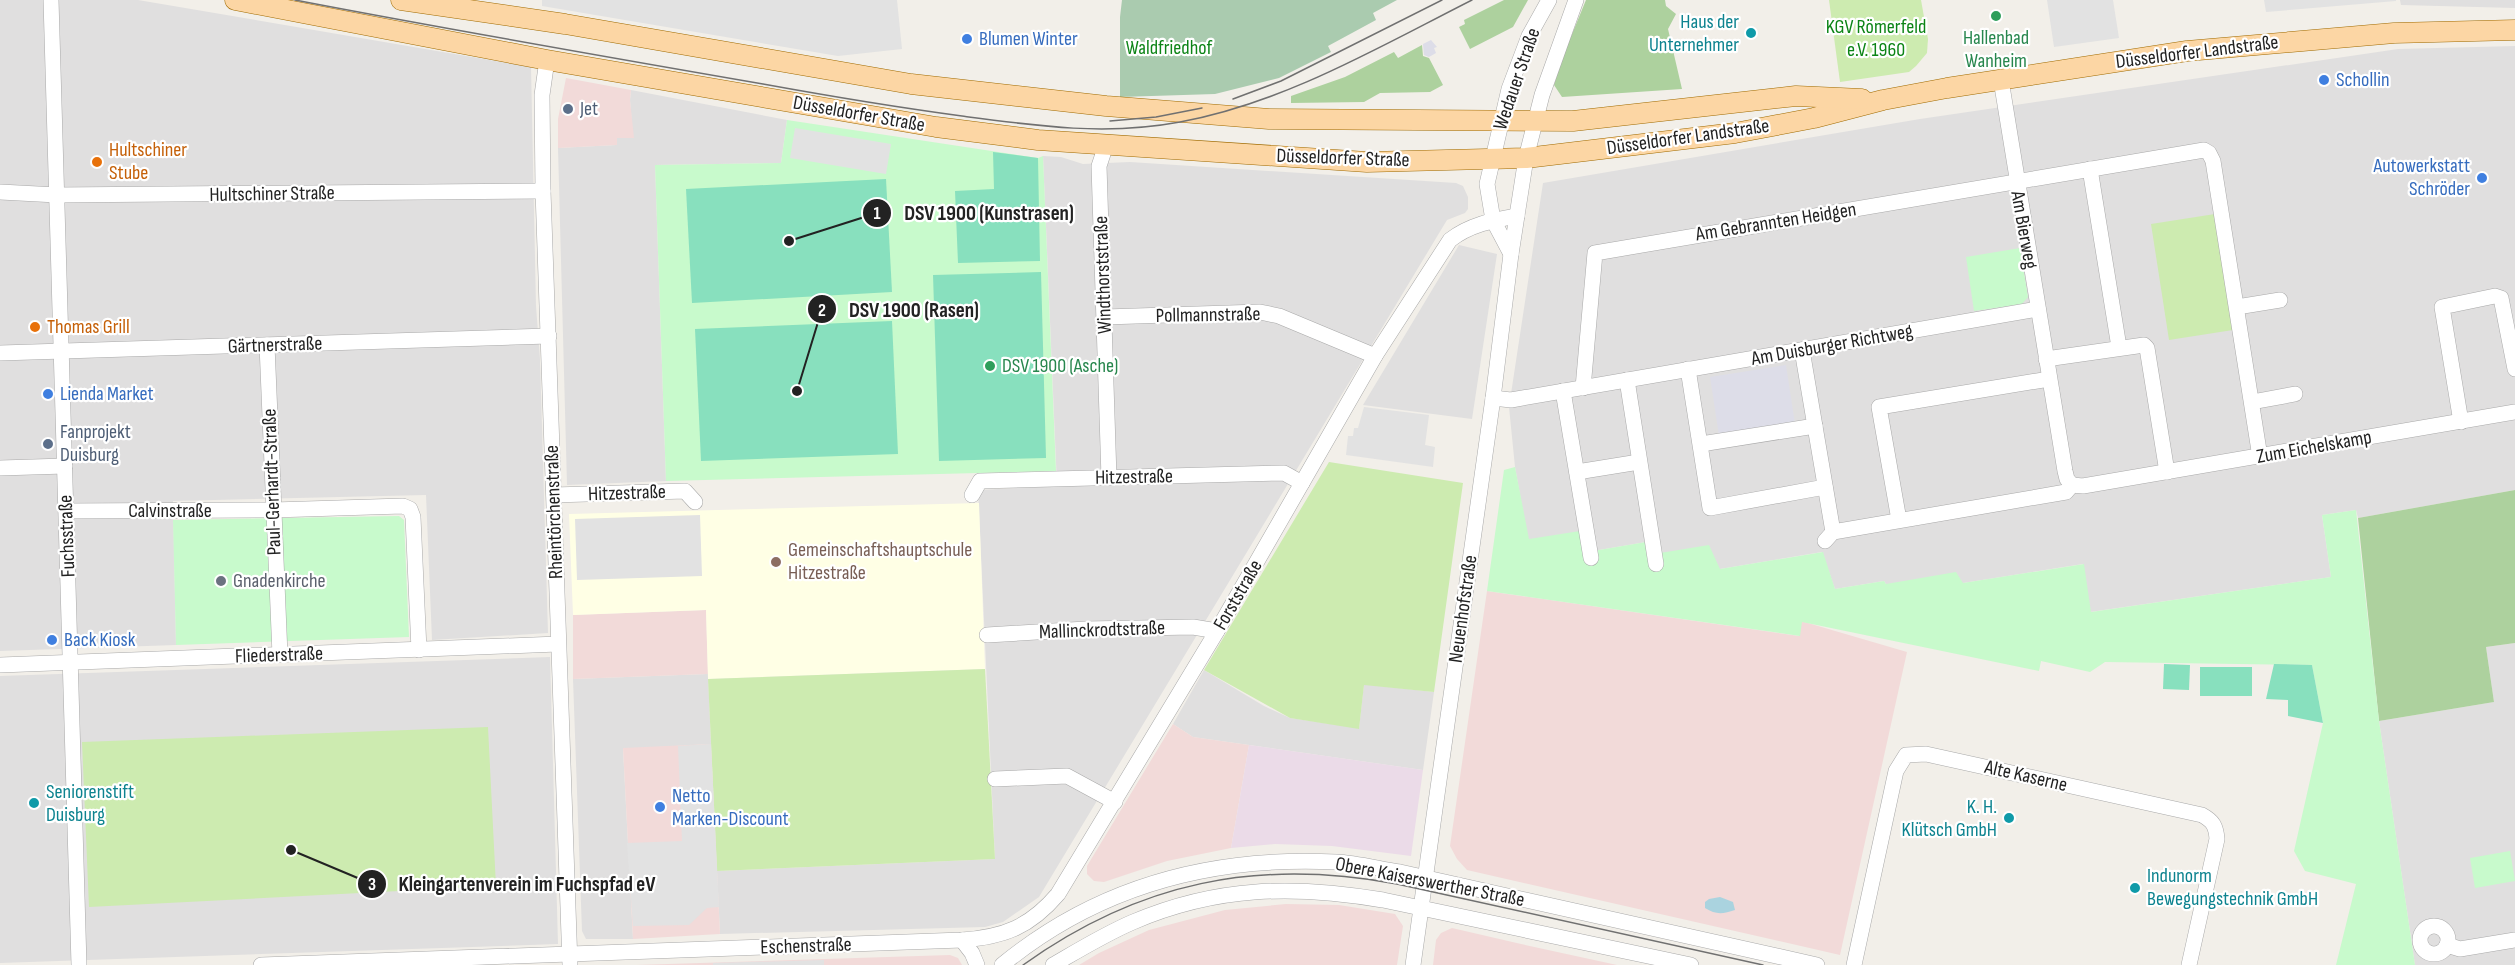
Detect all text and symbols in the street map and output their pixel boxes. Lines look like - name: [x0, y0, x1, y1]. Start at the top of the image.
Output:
- marker: Hallenbad Wanheim: [1989, 9, 2003, 23]
- place label: Haus der Unternehmer: [1649, 10, 1739, 57]
- park label: KGV Römerfeld e.V. 1960: [1826, 15, 1926, 62]
- street label: Wedauer Straße: [1488, 25, 1546, 133]
- marker: Haus der Unternehmer: [1744, 26, 1758, 40]
- place label: Hallenbad Wanheim: [1963, 26, 2029, 73]
- place label: Blumen Winter: [979, 27, 1078, 51]
- street label: Düsseldorfer Landstraße: [2114, 30, 2280, 74]
- marker: Blumen Winter: [960, 32, 974, 46]
- park label: Waldfriedhof: [1126, 36, 1212, 60]
- place label: Schollin: [2336, 68, 2390, 92]
- marker: Schollin: [2317, 73, 2331, 87]
- street label: Düsseldorfer Straße: [791, 91, 927, 137]
- place label: Jet: [579, 97, 598, 121]
- marker: Jet: [561, 102, 575, 116]
- street label: Düsseldorfer Landstraße: [1605, 114, 1771, 160]
- place label: Hultschiner Stube: [109, 138, 187, 185]
- street label: Düsseldorfer Straße: [1276, 144, 1410, 172]
- place label: Autowerkstatt Schröder: [2373, 154, 2470, 201]
- marker: Hultschiner Stube: [90, 155, 104, 169]
- marker: Autowerkstatt Schröder: [2475, 171, 2489, 185]
- street label: Hultschiner Straße: [209, 181, 335, 207]
- street label: Am Bierweg: [2005, 188, 2043, 271]
- callout: DSV 1900 (Kunstrasen): [862, 193, 1086, 232]
- street label: Am Gebrannten Heidgen: [1693, 197, 1858, 247]
- text: DSV 1900 (Kunstrasen): [904, 201, 1074, 226]
- text: 1: [873, 203, 881, 224]
- street label: Windthorststraße: [1089, 216, 1117, 334]
- callout: DSV 1900 (Rasen): [807, 290, 991, 329]
- text: DSV 1900 (Rasen): [849, 298, 979, 323]
- text: 2: [818, 300, 826, 321]
- street label: Pollmannstraße: [1155, 302, 1261, 328]
- place label: Thomas Grill: [47, 315, 130, 339]
- street label: Am Duisburger Richtweg: [1748, 319, 1915, 371]
- marker: Thomas Grill: [28, 320, 42, 334]
- street label: Gärtnerstraße: [227, 331, 323, 359]
- place label: DSV 1900 (Asche): [1002, 354, 1118, 378]
- marker: DSV 1900 (Asche): [983, 359, 997, 373]
- place label: Lienda Market: [60, 382, 154, 406]
- marker: Lienda Market: [41, 387, 55, 401]
- street label: Paul-Gerhardt-Straße: [257, 408, 287, 556]
- place label: Fanprojekt Duisburg: [60, 420, 131, 467]
- street label: Zum Eichelskamp: [2255, 425, 2373, 469]
- marker: Fanprojekt Duisburg: [41, 437, 55, 451]
- street label: Rheintörchenstraße: [540, 445, 568, 579]
- street label: Hitzestraße: [1095, 464, 1173, 490]
- street label: Hitzestraße: [588, 480, 666, 506]
- street label: Fuchsstraße: [54, 494, 80, 578]
- street label: Calvinstraße: [128, 499, 212, 523]
- place label: Gemeinschaftshauptschule Hitzestraße: [788, 538, 972, 585]
- street label: Neuenhofstraße: [1444, 554, 1482, 664]
- marker: Gemeinschaftshauptschule Hitzestraße: [769, 555, 783, 569]
- street label: Forststraße: [1208, 556, 1268, 634]
- place label: Gnadenkirche: [233, 569, 326, 593]
- marker: Gnadenkirche: [214, 574, 228, 588]
- street label: Mallinckrodtstraße: [1039, 616, 1165, 644]
- place label: Back Kiosk: [64, 628, 136, 652]
- marker: Back Kiosk: [45, 633, 59, 647]
- street label: Fliederstraße: [235, 641, 323, 669]
- street label: Alte Kaserne: [1981, 755, 2070, 797]
- place label: Seniorenstift Duisburg: [46, 780, 134, 827]
- place label: Netto Marken-Discount: [672, 784, 789, 831]
- place label: K. H. Klütsch GmbH: [1902, 795, 1997, 842]
- marker: Seniorenstift Duisburg: [27, 796, 41, 810]
- marker: Netto Marken-Discount: [653, 800, 667, 814]
- marker: K. H. Klütsch GmbH: [2002, 811, 2016, 825]
- street label: Obere Kaiserswerther Straße: [1333, 852, 1527, 912]
- place label: Indunorm Bewegungstechnik GmbH: [2147, 864, 2318, 911]
- callout: Kleingartenverein im Fuchspfad eV: [357, 865, 668, 904]
- text: Kleingartenverein im Fuchspfad eV: [398, 872, 656, 897]
- text: 3: [368, 874, 376, 895]
- marker: Indunorm Bewegungstechnik GmbH: [2128, 881, 2142, 895]
- street label: Eschenstraße: [760, 932, 852, 960]

